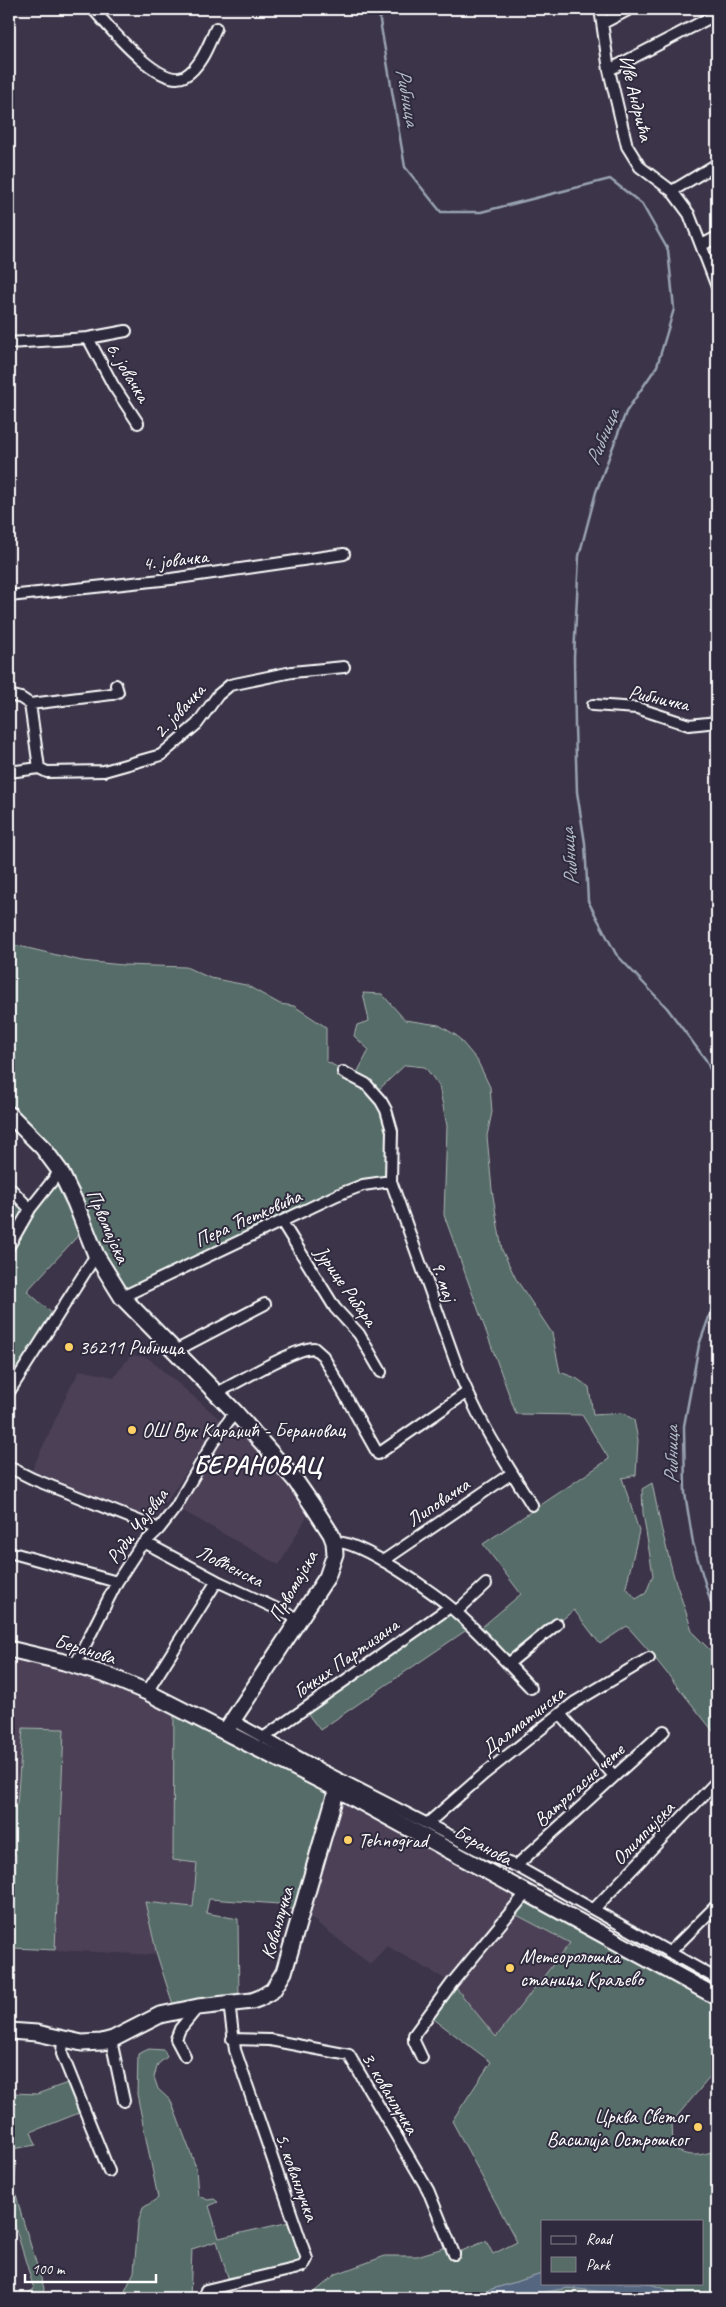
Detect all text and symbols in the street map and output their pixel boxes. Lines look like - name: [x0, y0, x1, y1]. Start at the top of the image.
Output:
- street label: Иве Андрића: [613, 52, 659, 145]
- water label: Рибница: [390, 66, 426, 130]
- street label: 6. јовачка: [100, 337, 157, 408]
- water label: Рибница: [579, 403, 626, 469]
- street label: 4. јовачка: [141, 543, 211, 576]
- street label: 2. јовачка: [147, 677, 212, 744]
- street label: Рибничка: [626, 679, 693, 717]
- water label: Рибница: [553, 825, 584, 887]
- street label: Пера Ћетковића: [191, 1183, 306, 1253]
- street label: Првомајска: [81, 1185, 136, 1268]
- street label: Јурице Рибара: [309, 1240, 384, 1333]
- street label: 9. мај: [425, 1258, 463, 1306]
- place label: 36211 Рибница: [79, 1335, 186, 1360]
- marker: 36211 Рибница: [63, 1341, 75, 1353]
- place label: ОШ Вук Караџић - Берановац: [142, 1418, 347, 1443]
- marker: ОШ Вук Караџић - Берановац: [126, 1424, 138, 1436]
- water label: Рибница: [658, 1424, 684, 1484]
- district label: БЕРАНОВАЦ: [193, 1449, 325, 1481]
- street label: Липовачка: [402, 1471, 475, 1532]
- street label: Руди Чајевца: [101, 1482, 175, 1568]
- street label: Ловћенска: [193, 1539, 269, 1594]
- street label: Првомајска: [263, 1545, 324, 1626]
- street label: Гочких Партизана: [288, 1611, 405, 1703]
- street label: Беранова: [52, 1628, 120, 1670]
- street label: Далматинска: [476, 1680, 571, 1762]
- street label: Ватрогасне чете: [529, 1737, 631, 1832]
- street label: Олимпијска: [606, 1795, 681, 1870]
- street label: Беранова: [450, 1819, 517, 1872]
- place label: Tehnograd: [358, 1828, 431, 1853]
- marker: Tehnograd: [342, 1834, 354, 1846]
- street label: Кованлучка: [255, 1883, 300, 1962]
- place label: Метеоролошка станица Краљево: [520, 1944, 645, 1992]
- marker: Метеоролошка станица Краљево: [504, 1962, 516, 1974]
- street label: 3. кованлучка: [356, 2047, 425, 2140]
- place label: Црква Светог Василија Острошког: [547, 2104, 691, 2152]
- marker: Црква Светог Василија Острошког: [692, 2121, 704, 2133]
- street label: 5. кованлучка: [270, 2130, 325, 2225]
- legend: [541, 2220, 704, 2284]
- text: Road: [586, 2230, 613, 2249]
- scale bar: [25, 2252, 156, 2284]
- text: Park: [586, 2256, 611, 2275]
- text: 100 m: [32, 2260, 66, 2279]

